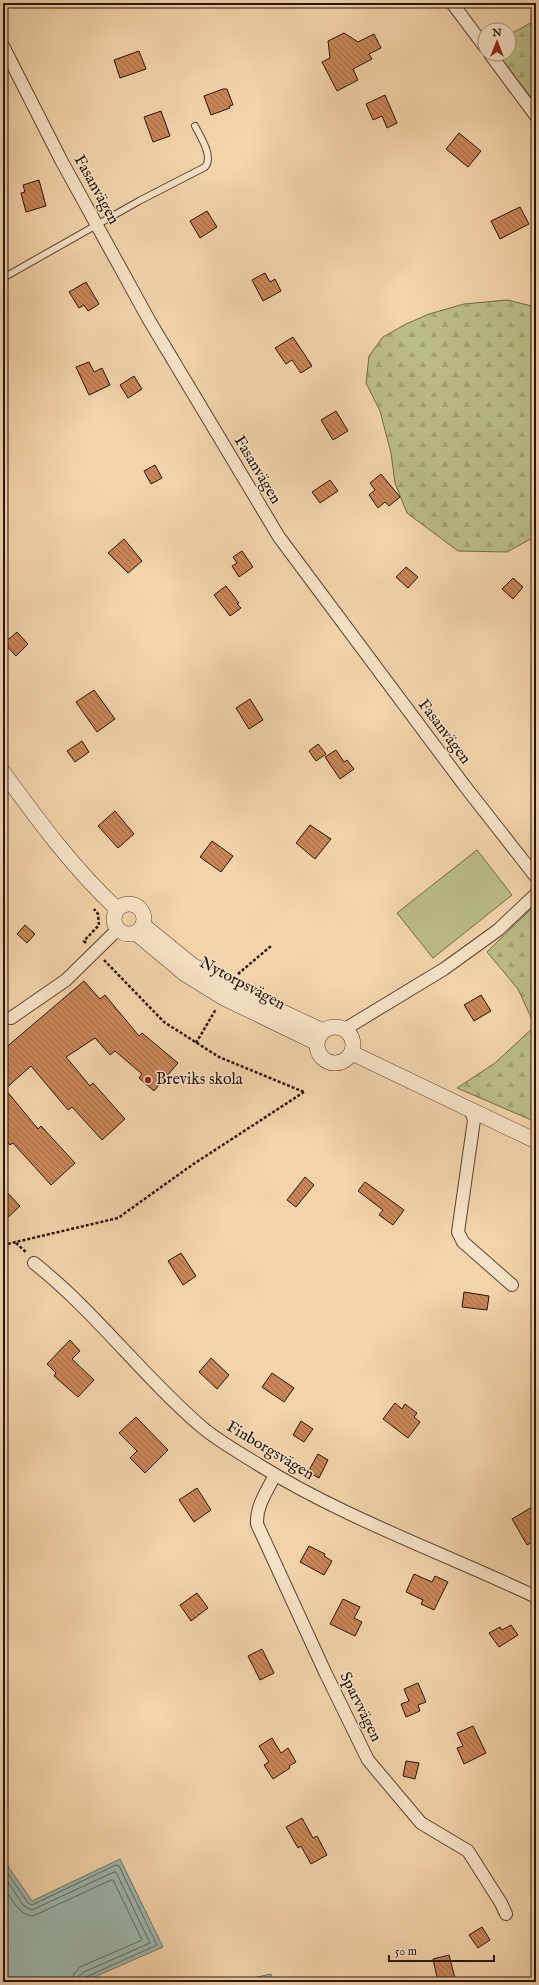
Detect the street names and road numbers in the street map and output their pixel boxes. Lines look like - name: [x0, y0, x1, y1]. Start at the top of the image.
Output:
- street label: Fasanvägen: [69, 152, 123, 229]
- street label: Fasanvägen: [229, 432, 285, 508]
- street label: Fasanvägen: [413, 696, 475, 769]
- street label: Nytorpsvägen: [196, 953, 289, 1015]
- street label: Finborgsvägen: [223, 1417, 318, 1485]
- street label: Sparvvägen: [335, 1669, 386, 1746]

